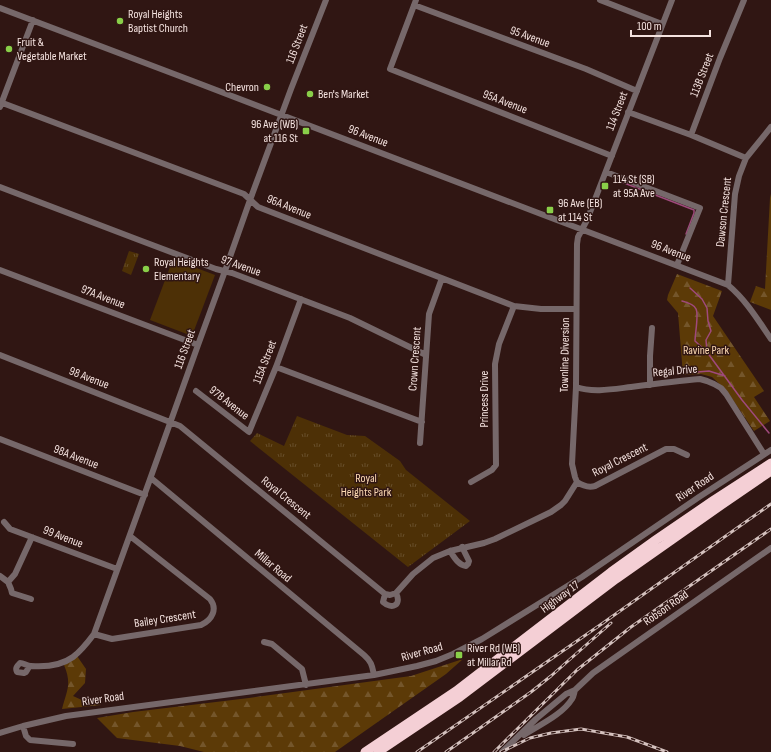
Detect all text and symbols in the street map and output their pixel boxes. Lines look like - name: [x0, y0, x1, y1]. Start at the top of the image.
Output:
- place label: Royal Heights Baptist Church: [128, 7, 188, 36]
- scale bar: [631, 12, 710, 38]
- marker: Royal Heights Baptist Church: [115, 16, 125, 26]
- text: 100 m: [637, 19, 662, 34]
- street label: 116 Street: [283, 22, 311, 66]
- street label: 95 Avenue: [508, 23, 552, 51]
- place label: Fruit & Vegetable Market: [17, 35, 87, 64]
- marker: Fruit & Vegetable Market: [4, 44, 14, 54]
- street label: 113B Street: [687, 51, 717, 99]
- place label: Chevron: [225, 80, 259, 95]
- marker: Chevron: [262, 82, 272, 92]
- place label: Ben's Market: [318, 87, 369, 102]
- street label: 95A Avenue: [481, 87, 530, 117]
- marker: Ben's Market: [305, 89, 315, 99]
- street label: 114 Street: [603, 89, 631, 133]
- place label: 96 Ave (WB) at 116 St: [251, 117, 298, 146]
- street label: 96 Avenue: [346, 122, 390, 151]
- marker: 96 Ave (WB) at 116 St: [301, 126, 311, 136]
- place label: 114 St (SB) at 95A Ave: [613, 172, 655, 201]
- street label: Dawson Crescent: [713, 176, 735, 248]
- marker: 114 St (SB) at 95A Ave: [600, 181, 610, 191]
- street label: 96A Avenue: [264, 191, 314, 223]
- place label: 96 Ave (EB) at 114 St: [558, 196, 602, 225]
- marker: 96 Ave (EB) at 114 St: [545, 205, 555, 215]
- street label: 96 Avenue: [649, 237, 693, 266]
- street label: 97 Avenue: [219, 252, 263, 280]
- place label: Royal Heights Elementary: [154, 255, 209, 284]
- marker: Royal Heights Elementary: [141, 264, 151, 274]
- street label: 97A Avenue: [79, 282, 127, 312]
- street label: Townline Diversion: [557, 317, 573, 393]
- street label: Crown Crescent: [405, 326, 425, 392]
- street label: 116 Street: [171, 327, 199, 371]
- street label: 115A Street: [250, 338, 280, 386]
- park label: Ravine Park: [683, 343, 730, 358]
- street label: Regal Drive: [652, 362, 698, 380]
- street label: 98 Avenue: [67, 364, 111, 393]
- street label: Princess Drive: [477, 370, 492, 427]
- street label: 97B Avenue: [206, 383, 252, 423]
- street label: Royal Crescent: [590, 440, 650, 480]
- street label: 98A Avenue: [51, 442, 101, 472]
- street label: River Road: [673, 469, 717, 505]
- park label: Royal Heights Park: [341, 471, 392, 500]
- street label: Royal Crescent: [258, 473, 314, 523]
- street label: 99 Avenue: [41, 522, 85, 552]
- street label: Millar Road: [251, 546, 295, 586]
- street label: Highway 17: [538, 577, 583, 616]
- street label: Robson Road: [641, 587, 691, 629]
- street label: Bailey Crescent: [133, 607, 197, 631]
- street label: River Road: [400, 639, 444, 665]
- place label: River Rd (WB) at Millar Rd: [467, 641, 520, 670]
- marker: River Rd (WB) at Millar Rd: [454, 650, 464, 660]
- street label: River Road: [81, 689, 125, 709]

